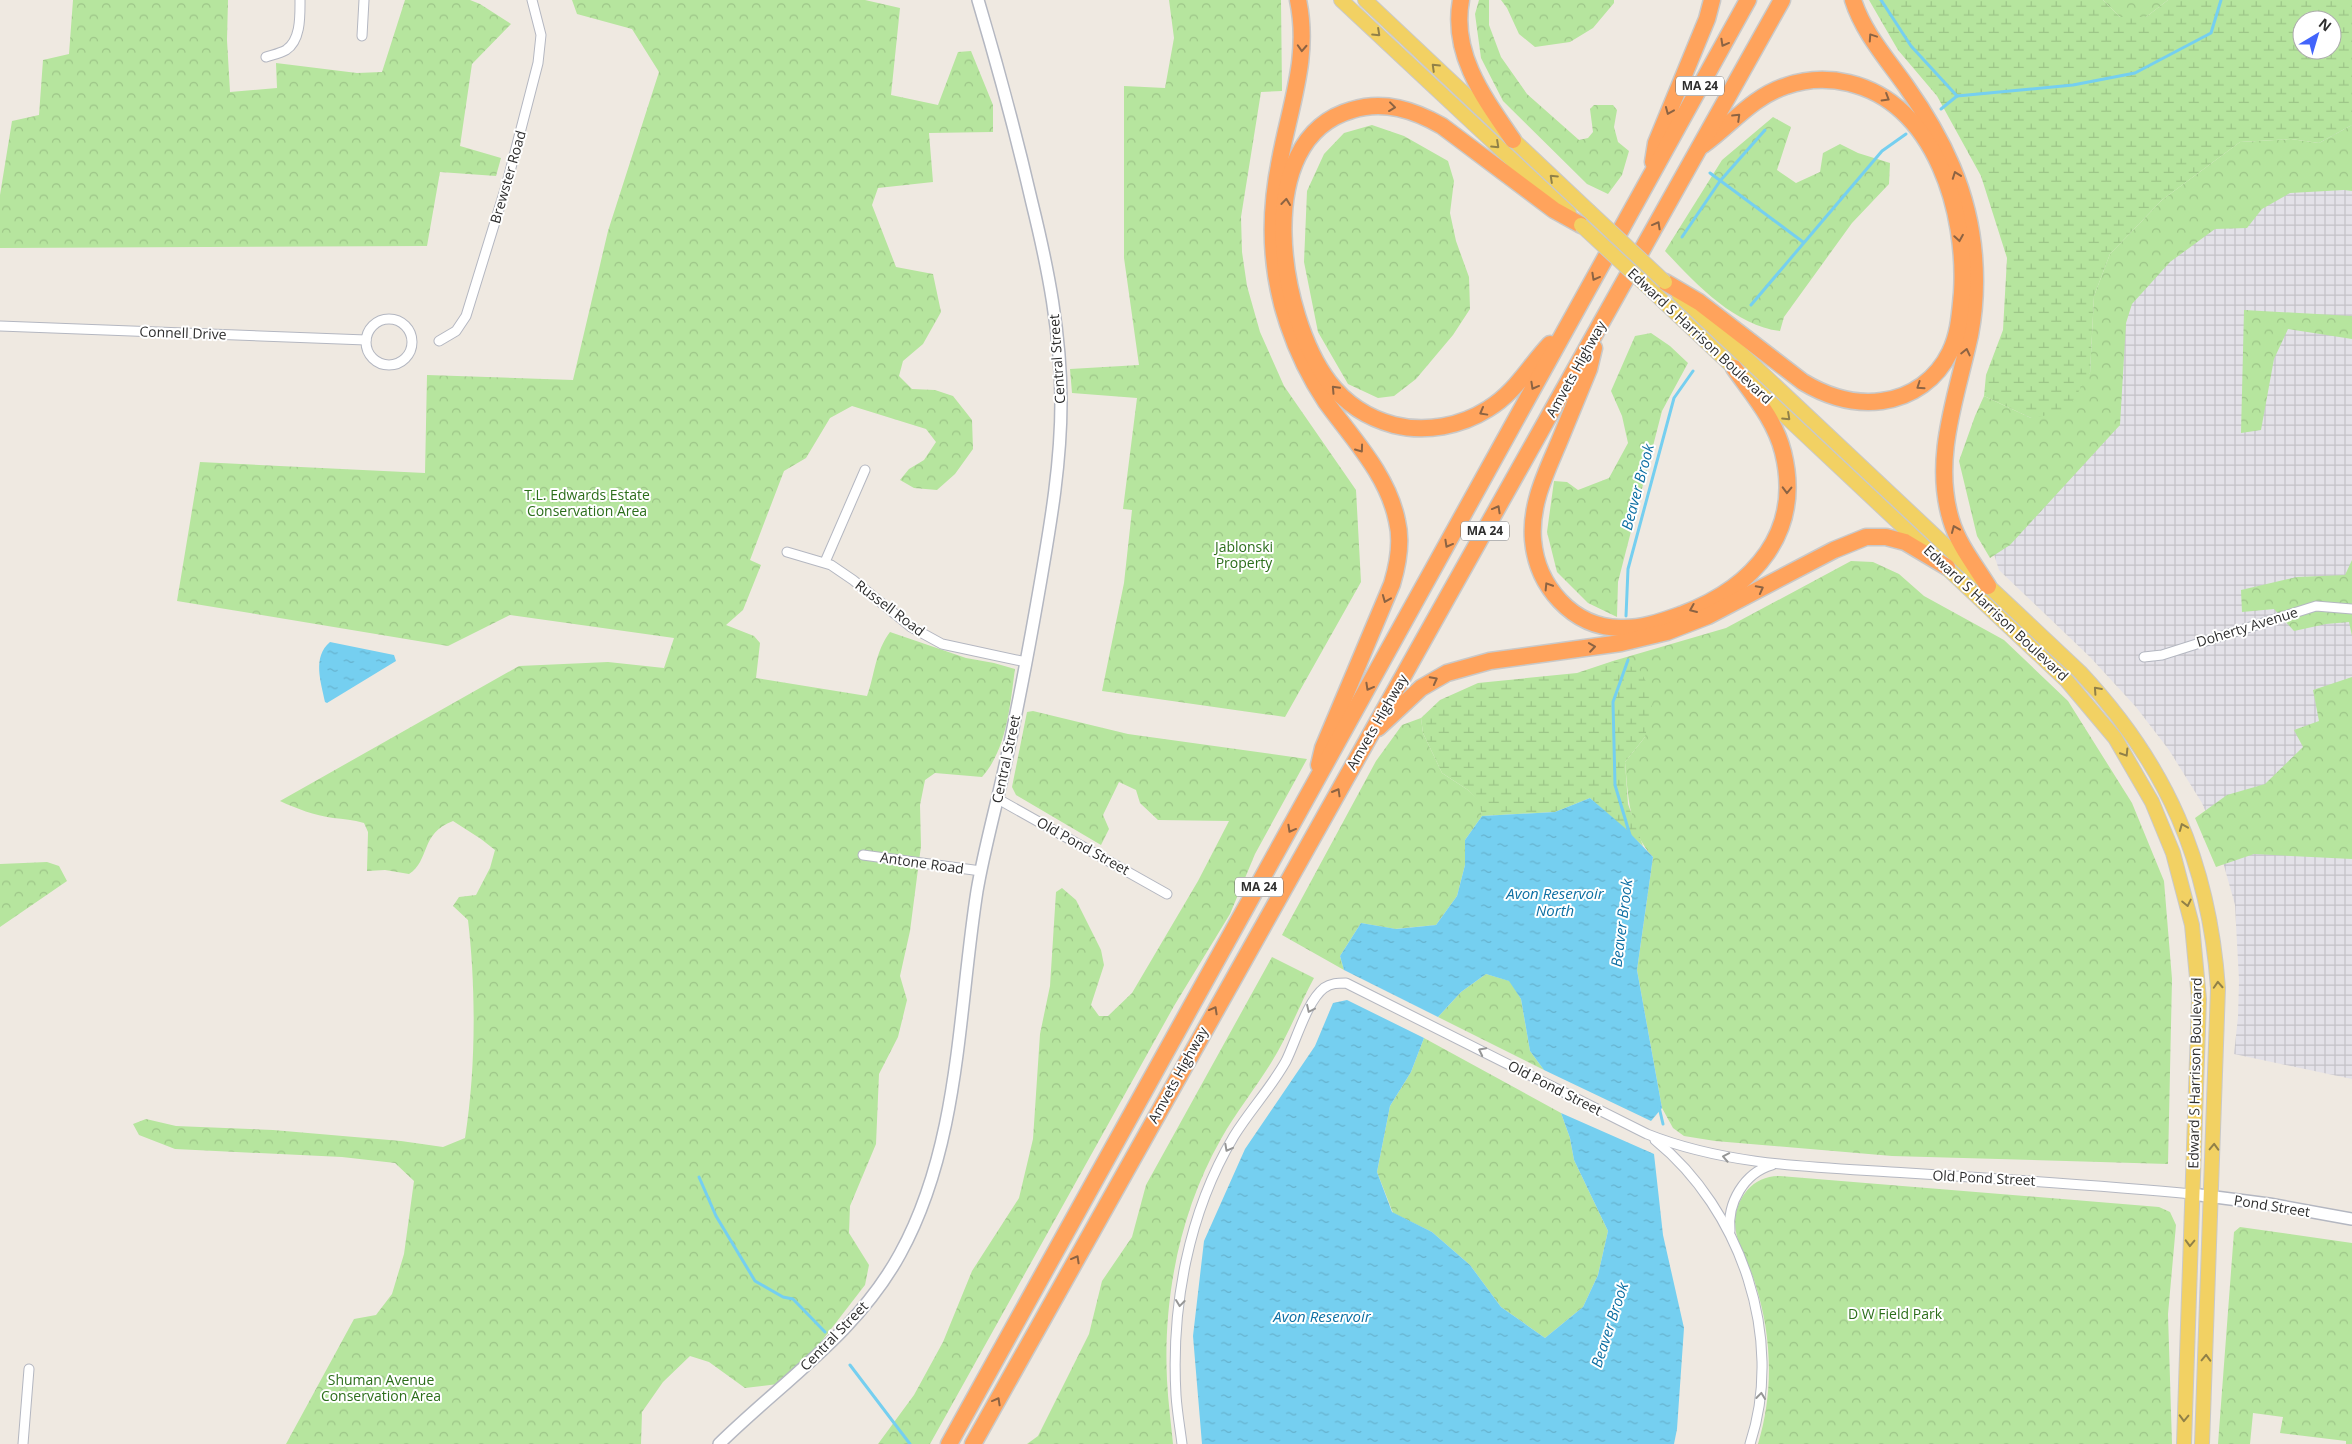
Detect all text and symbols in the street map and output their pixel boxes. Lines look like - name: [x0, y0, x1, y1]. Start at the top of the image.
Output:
- north arrow: [2292, 10, 2342, 60]
- text: N: [2315, 13, 2336, 35]
- one-way arrow: [1371, 27, 1380, 36]
- one-way arrow: [1868, 34, 1878, 43]
- one-way arrow: [1720, 37, 1730, 46]
- one-way arrow: [1297, 45, 1308, 53]
- one-way arrow: [1432, 63, 1441, 72]
- road number: MA 24: [1676, 76, 1724, 95]
- one-way arrow: [1880, 92, 1889, 102]
- one-way arrow: [1388, 101, 1396, 112]
- one-way arrow: [1665, 106, 1676, 115]
- one-way arrow: [1731, 113, 1740, 122]
- street label: Brewster Road: [485, 128, 530, 226]
- one-way arrow: [1490, 139, 1499, 148]
- one-way arrow: [1952, 172, 1962, 180]
- one-way arrow: [1550, 175, 1559, 184]
- one-way arrow: [1280, 198, 1291, 206]
- one-way arrow: [1651, 221, 1661, 230]
- one-way arrow: [1954, 233, 1964, 242]
- street label: Edward S Harrison Boulevard: [1624, 264, 1777, 408]
- one-way arrow: [1591, 271, 1601, 280]
- street label: Central Street: [1044, 313, 1069, 405]
- street label: Amvets Highway: [1541, 316, 1610, 420]
- street label: Connell Drive: [139, 321, 227, 344]
- one-way arrow: [1960, 348, 1971, 357]
- one-way arrow: [1916, 380, 1925, 390]
- one-way arrow: [1530, 381, 1540, 390]
- one-way arrow: [1332, 385, 1341, 394]
- one-way arrow: [1480, 405, 1489, 415]
- one-way arrow: [1781, 411, 1790, 420]
- water label: Beaver Brook: [1616, 441, 1658, 532]
- one-way arrow: [1354, 443, 1363, 453]
- park label: T.L. Edwards Estate Conservation Area: [524, 485, 650, 520]
- one-way arrow: [1782, 486, 1792, 494]
- one-way arrow: [1491, 505, 1501, 514]
- road number: MA 24: [1461, 522, 1509, 540]
- one-way arrow: [1950, 525, 1960, 533]
- park label: Jablonski Property: [1213, 537, 1273, 572]
- one-way arrow: [1444, 539, 1454, 548]
- street label: Edward S Harrison Boulevard: [1920, 541, 2073, 685]
- street label: Russell Road: [852, 575, 929, 640]
- one-way arrow: [1545, 582, 1555, 591]
- one-way arrow: [1755, 585, 1764, 595]
- one-way arrow: [1382, 595, 1392, 603]
- street label: Doherty Avenue: [2194, 602, 2300, 651]
- one-way arrow: [1689, 603, 1698, 614]
- one-way arrow: [1588, 642, 1596, 653]
- street label: Amvets Highway: [1341, 670, 1412, 773]
- one-way arrow: [1428, 676, 1437, 686]
- one-way arrow: [1365, 681, 1375, 690]
- one-way arrow: [2094, 687, 2103, 696]
- street label: Central Street: [987, 713, 1024, 805]
- one-way arrow: [2119, 748, 2128, 757]
- one-way arrow: [1330, 789, 1340, 798]
- street label: Old Pond Street: [1033, 812, 1133, 879]
- one-way arrow: [1287, 823, 1297, 832]
- one-way arrow: [2179, 823, 2189, 832]
- street label: Antone Road: [879, 847, 965, 878]
- water label: Beaver Brook: [1606, 877, 1636, 968]
- road number: MA 24: [1235, 878, 1283, 896]
- water label: Avon Reservoir North: [1505, 883, 1605, 920]
- one-way arrow: [2181, 898, 2192, 907]
- street label: Edward S Harrison Boulevard: [2183, 977, 2206, 1169]
- one-way arrow: [2213, 981, 2223, 988]
- one-way arrow: [1305, 1004, 1316, 1013]
- one-way arrow: [1208, 1007, 1218, 1016]
- street label: Amvets Highway: [1143, 1022, 1212, 1126]
- one-way arrow: [1478, 1047, 1487, 1057]
- street label: Old Pond Street: [1505, 1056, 1606, 1119]
- one-way arrow: [1224, 1143, 1234, 1152]
- one-way arrow: [2209, 1143, 2220, 1151]
- one-way arrow: [1722, 1153, 1731, 1163]
- street label: Old Pond Street: [1932, 1165, 2036, 1190]
- street label: Pond Street: [2233, 1190, 2311, 1221]
- one-way arrow: [2185, 1240, 2195, 1247]
- one-way arrow: [1070, 1256, 1080, 1265]
- water label: Beaver Brook: [1586, 1279, 1632, 1370]
- street label: Central Street: [796, 1297, 872, 1375]
- one-way arrow: [1175, 1299, 1186, 1307]
- park label: D W Field Park: [1848, 1304, 1943, 1323]
- water label: Avon Reservoir: [1272, 1306, 1372, 1326]
- one-way arrow: [2200, 1354, 2211, 1362]
- park label: Shuman Avenue Conservation Area: [321, 1370, 441, 1405]
- one-way arrow: [1755, 1392, 1766, 1400]
- one-way arrow: [991, 1398, 1001, 1407]
- one-way arrow: [2179, 1414, 2189, 1422]

